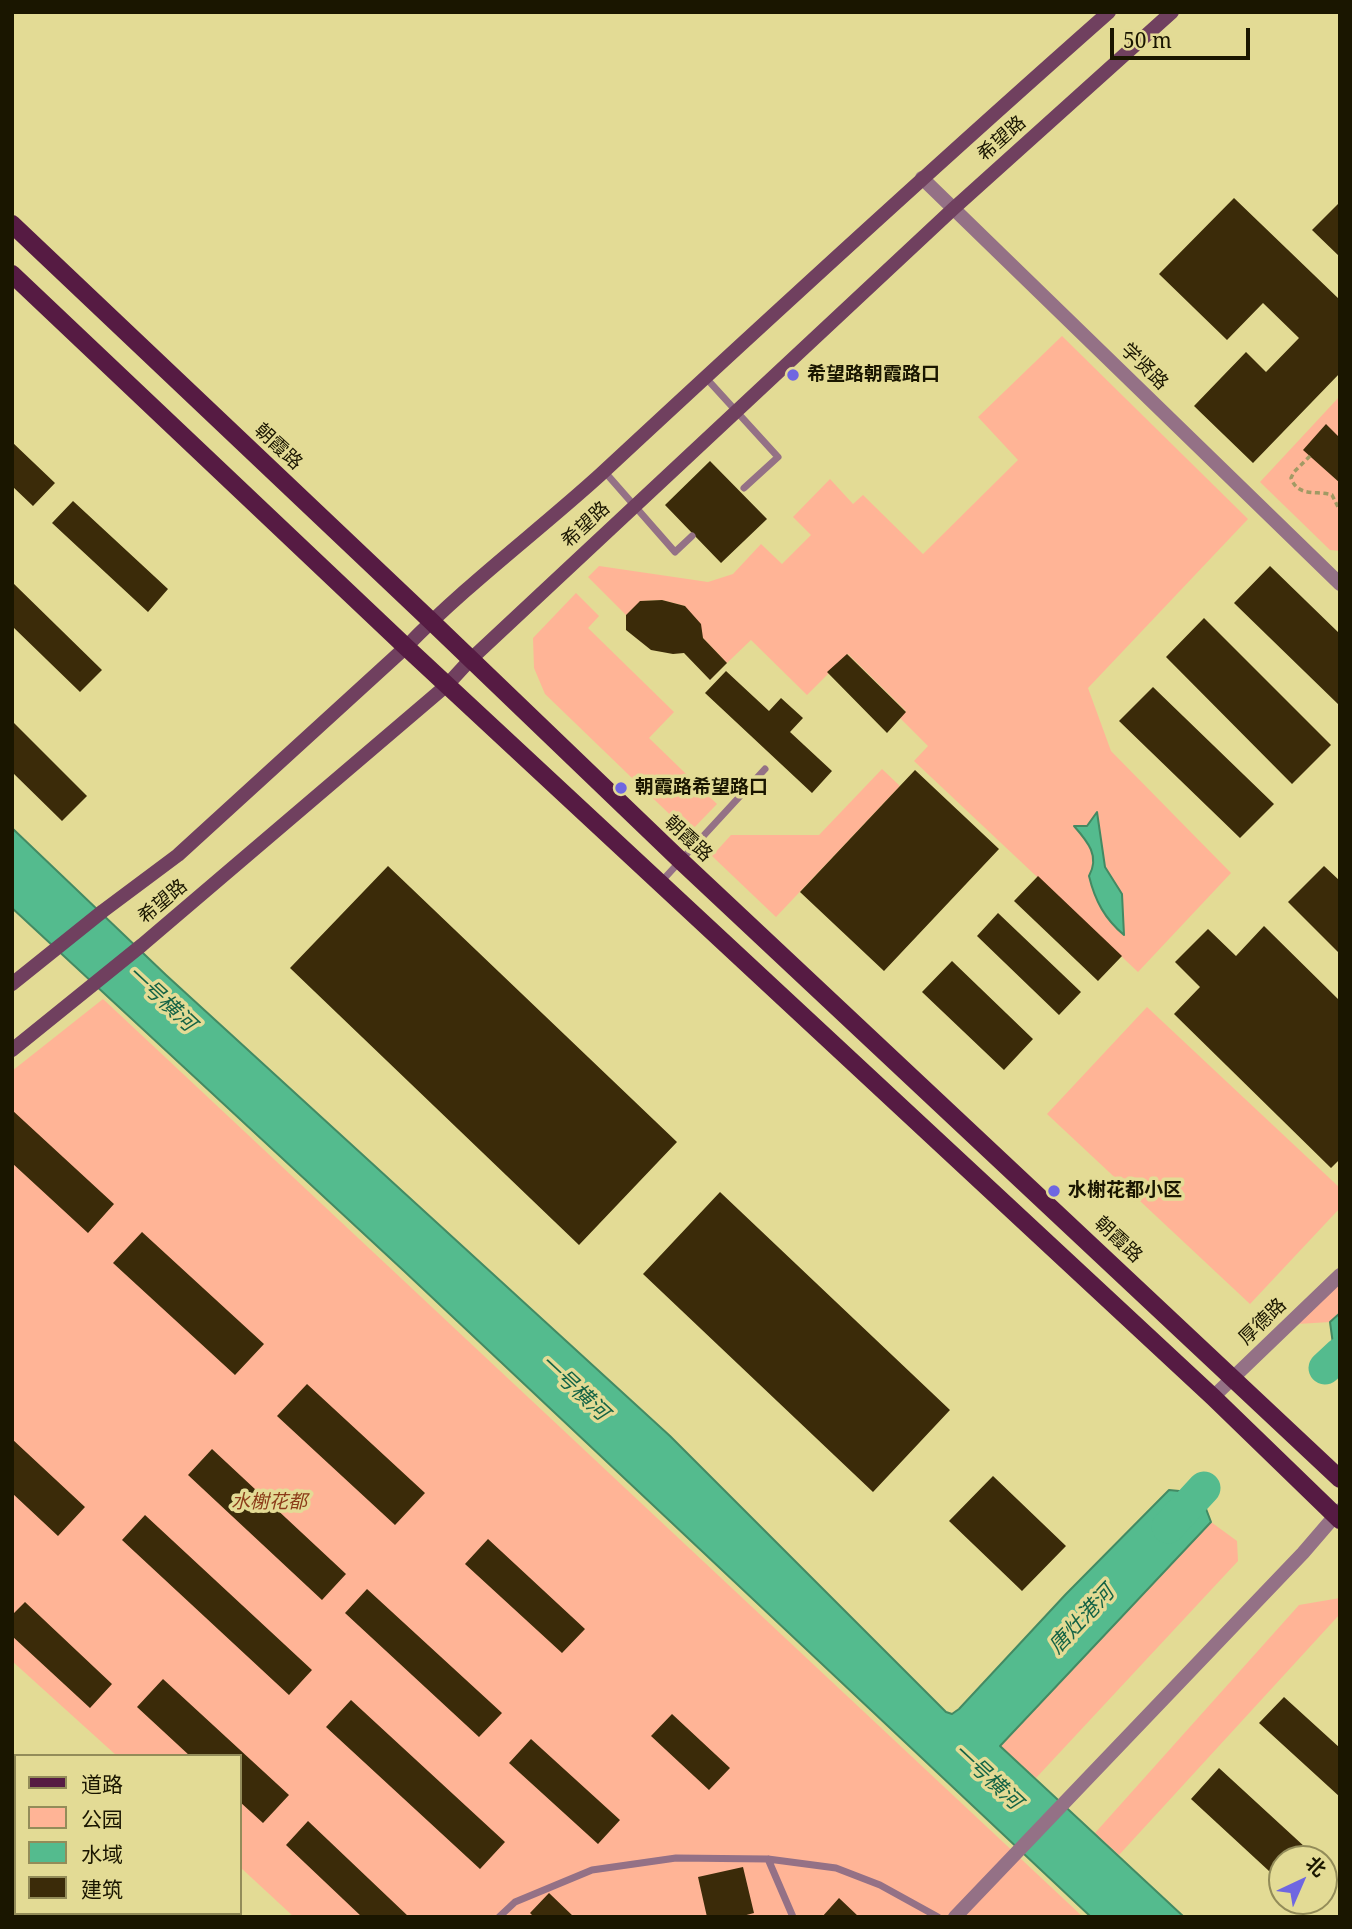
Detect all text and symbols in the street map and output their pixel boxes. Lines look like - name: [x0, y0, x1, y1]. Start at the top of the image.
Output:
- scale bar: [1114, 14, 1254, 58]
- text: 50 m: [1123, 26, 1172, 54]
- street label: 希望路: [973, 111, 1031, 167]
- street label: 学贤路: [1116, 339, 1172, 395]
- place label: 希望路朝霞路口: [807, 364, 940, 386]
- marker: 希望路朝霞路口: [785, 367, 801, 383]
- street label: 朝霞路: [249, 419, 307, 475]
- street label: 希望路: [557, 497, 615, 553]
- place label: 朝霞路希望路口: [635, 777, 768, 799]
- marker: 朝霞路希望路口: [613, 780, 629, 796]
- street label: 朝霞路: [659, 811, 717, 867]
- street label: 希望路: [134, 875, 192, 929]
- water label: 一号横河: [122, 961, 200, 1037]
- place label: 水榭花都小区: [1068, 1180, 1182, 1202]
- marker: 水榭花都小区: [1046, 1183, 1062, 1199]
- street label: 朝霞路: [1089, 1212, 1147, 1268]
- street label: 厚德路: [1235, 1294, 1291, 1350]
- water label: 一号横河: [535, 1350, 613, 1426]
- park label: 水榭花都: [231, 1492, 307, 1514]
- water label: 唐灶港河: [1044, 1581, 1120, 1659]
- water label: 一号横河: [948, 1739, 1026, 1815]
- legend: [14, 1754, 242, 1915]
- text: 道路: [81, 1770, 123, 1798]
- text: 公园: [81, 1805, 123, 1833]
- text: 水域: [81, 1840, 123, 1868]
- north arrow: [1268, 1845, 1338, 1915]
- text: 北: [1300, 1850, 1332, 1882]
- text: 建筑: [81, 1875, 123, 1903]

